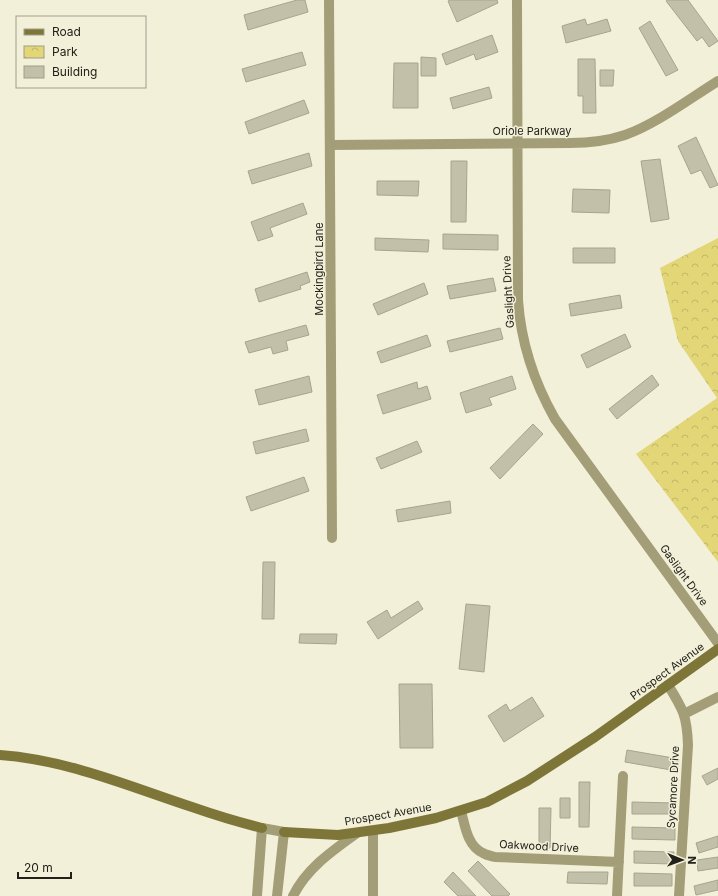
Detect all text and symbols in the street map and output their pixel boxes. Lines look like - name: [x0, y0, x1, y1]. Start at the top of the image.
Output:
- legend: [16, 16, 146, 88]
- text: Road: [52, 24, 81, 39]
- text: Park: [52, 44, 78, 59]
- text: Building: [52, 64, 97, 79]
- street label: Oriole Parkway: [493, 124, 571, 138]
- street label: Mockingbird Lane: [312, 222, 326, 316]
- street label: Gaslight Drive: [499, 255, 517, 329]
- street label: Gaslight Drive: [657, 541, 711, 609]
- street label: Prospect Avenue: [627, 639, 707, 703]
- street label: Sycamore Drive: [664, 745, 682, 829]
- street label: Prospect Avenue: [343, 799, 433, 829]
- street label: Oakwood Drive: [499, 837, 579, 855]
- north arrow: [662, 840, 702, 880]
- scale bar: [18, 854, 71, 880]
- text: N: [685, 856, 699, 864]
- text: 20 m: [24, 860, 53, 875]

